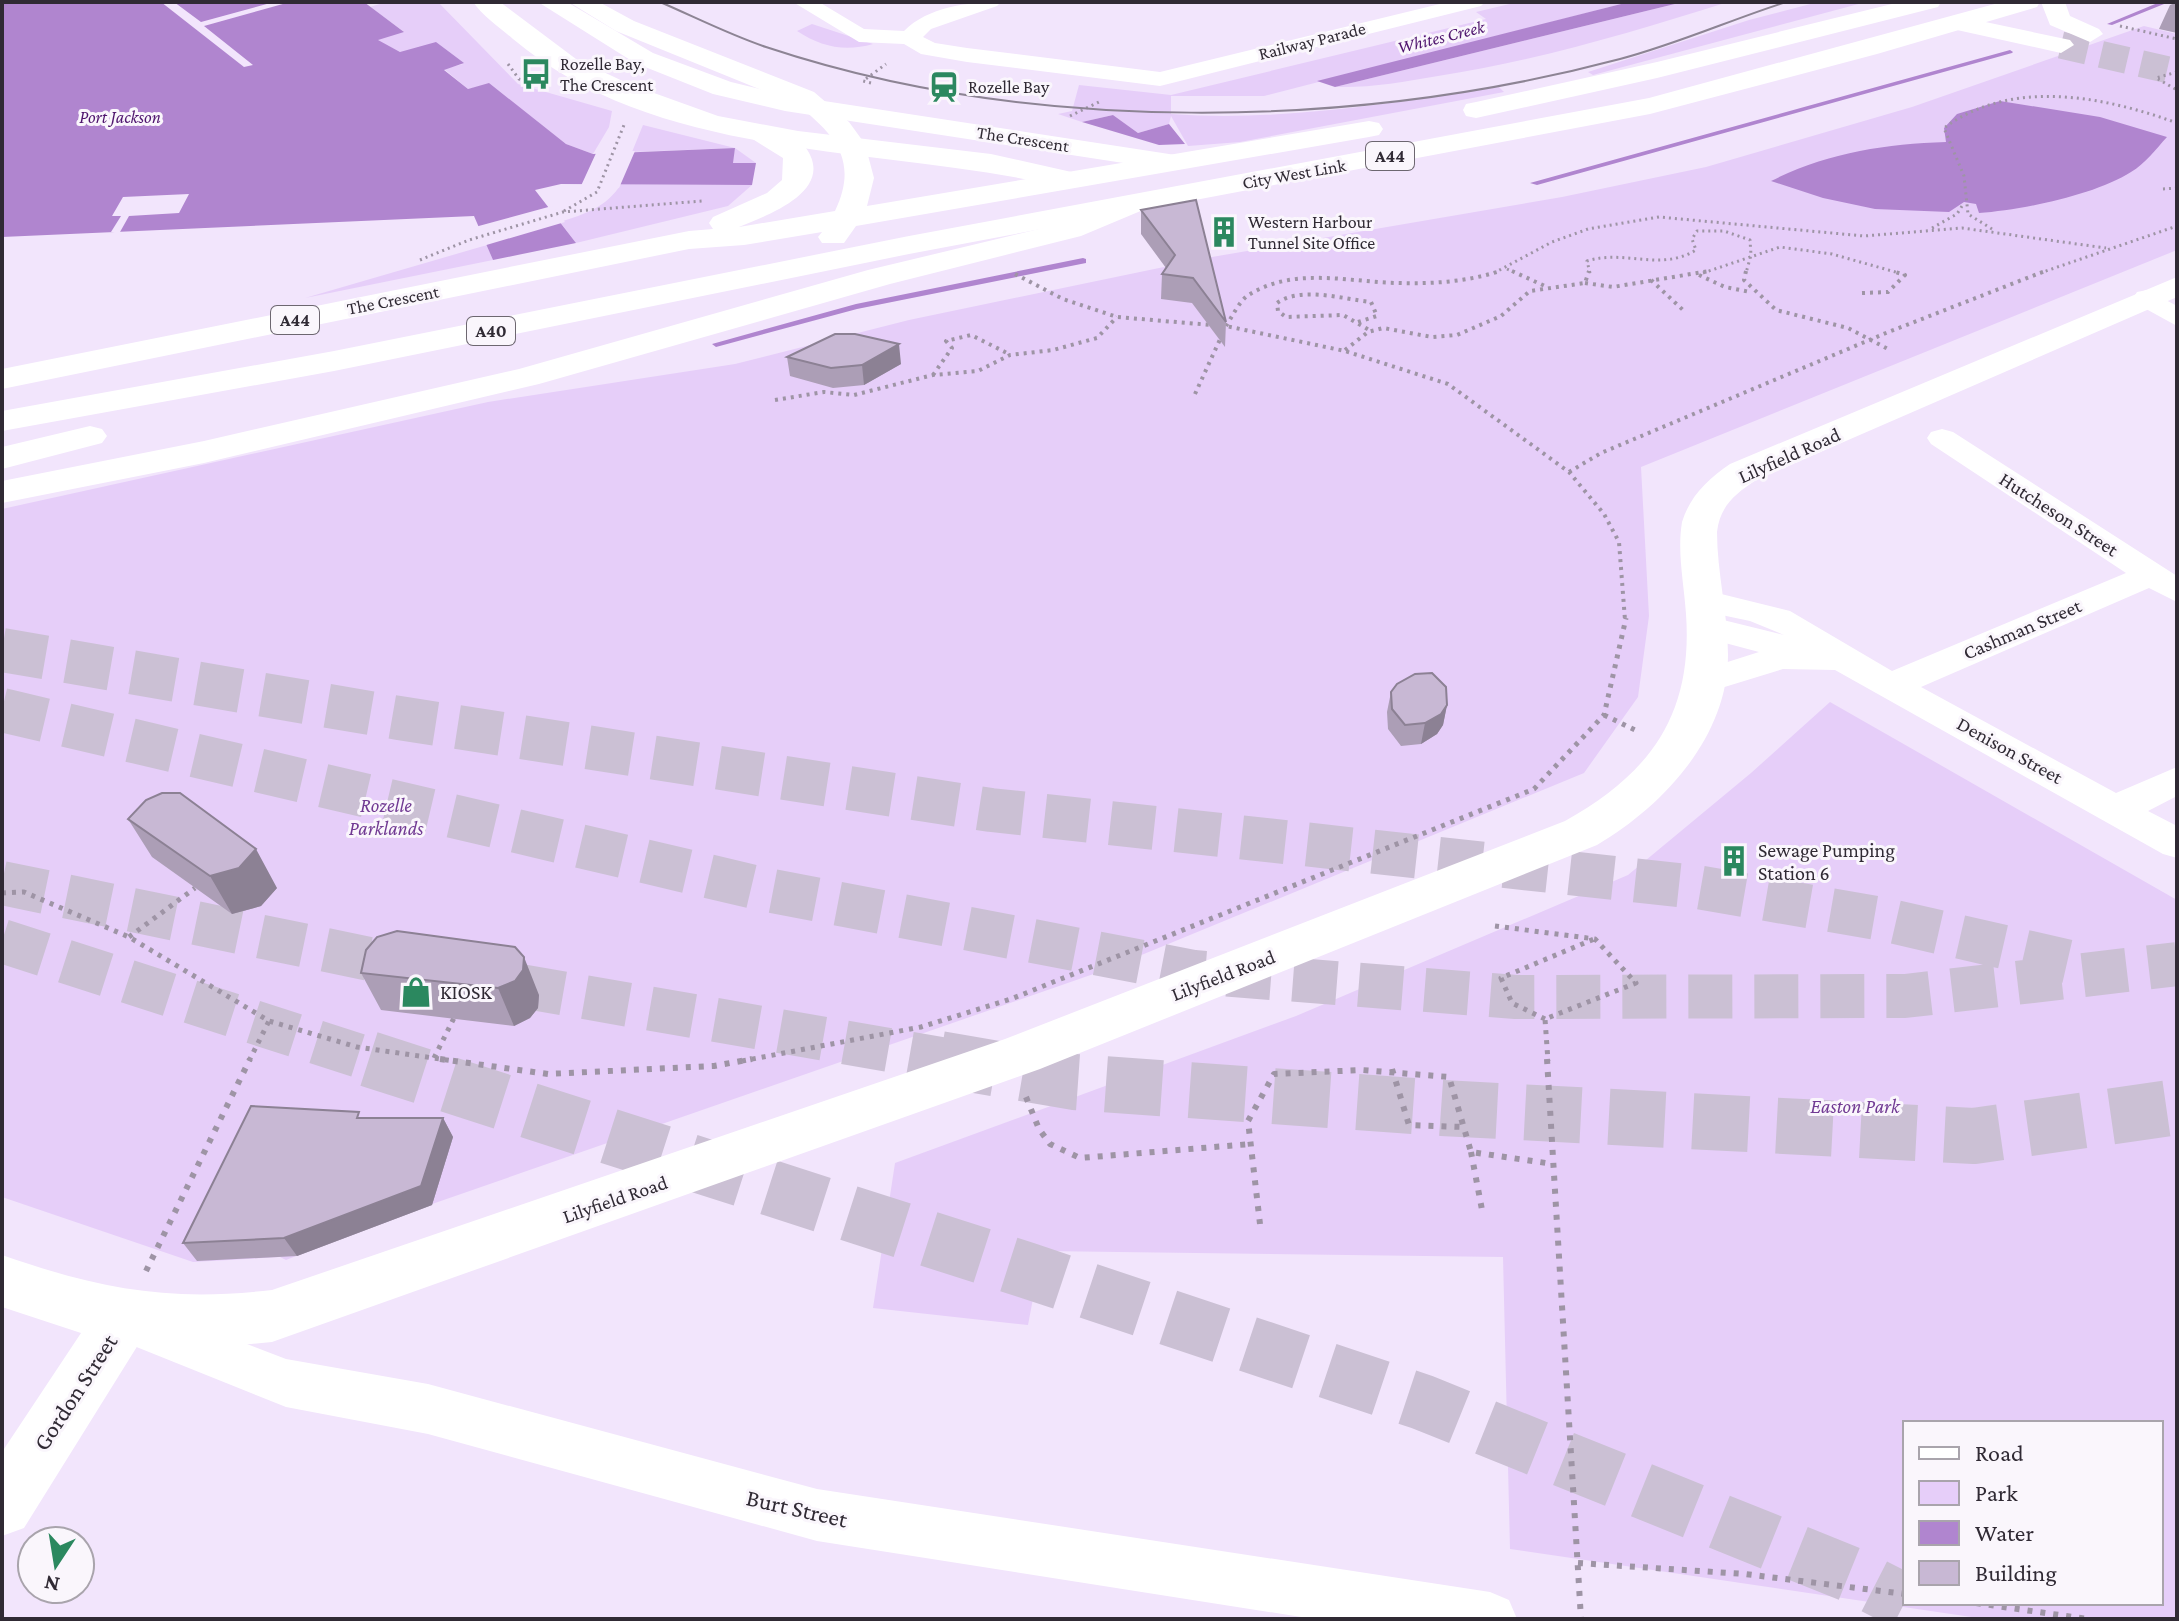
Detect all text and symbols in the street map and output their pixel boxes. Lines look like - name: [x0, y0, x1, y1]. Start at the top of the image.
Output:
- water label: Whites Creek: [1395, 16, 1488, 57]
- street label: Railway Parade: [1256, 18, 1368, 64]
- place label: Rozelle Bay, The Crescent: [560, 54, 654, 95]
- bus stop icon: Rozelle Bay, The Crescent: [519, 57, 553, 91]
- station icon: Rozelle Bay: [927, 70, 961, 104]
- place label: Rozelle Bay: [968, 77, 1050, 97]
- water label: Port Jackson: [79, 107, 161, 127]
- street label: The Crescent: [975, 122, 1072, 156]
- road number: A44: [1366, 142, 1414, 170]
- street label: City West Link: [1241, 155, 1348, 193]
- place label: Western Harbour Tunnel Site Office: [1248, 212, 1375, 253]
- building icon: Western Harbour Tunnel Site Office: [1207, 215, 1241, 249]
- street label: The Crescent: [345, 281, 442, 319]
- road number: A44: [271, 306, 319, 334]
- road number: A40: [467, 317, 515, 345]
- street label: Lilyfield Road: [1735, 423, 1844, 488]
- street label: Hutcheson Street: [1996, 467, 2123, 561]
- street label: Cashman Street: [1960, 594, 2085, 664]
- street label: Denison Street: [1953, 712, 2067, 788]
- park label: Rozelle Parklands: [349, 794, 424, 839]
- place label: Sewage Pumping Station 6: [1758, 839, 1895, 884]
- building icon: Sewage Pumping Station 6: [1717, 844, 1751, 878]
- street label: Lilyfield Road: [1168, 945, 1279, 1006]
- shop icon: KIOSK: [399, 975, 433, 1009]
- place label: KIOSK: [440, 981, 492, 1003]
- park label: Easton Park: [1810, 1095, 1901, 1117]
- street label: Lilyfield Road: [560, 1171, 671, 1228]
- street label: Gordon Street: [27, 1328, 123, 1455]
- legend: [1903, 1421, 2163, 1605]
- text: Road: [1975, 1439, 2024, 1466]
- text: Park: [1975, 1479, 2018, 1506]
- street label: Burt Street: [744, 1483, 851, 1533]
- text: Water: [1975, 1519, 2034, 1546]
- north arrow: [16, 1525, 96, 1605]
- text: Building: [1975, 1559, 2057, 1586]
- text: N: [42, 1570, 62, 1598]

